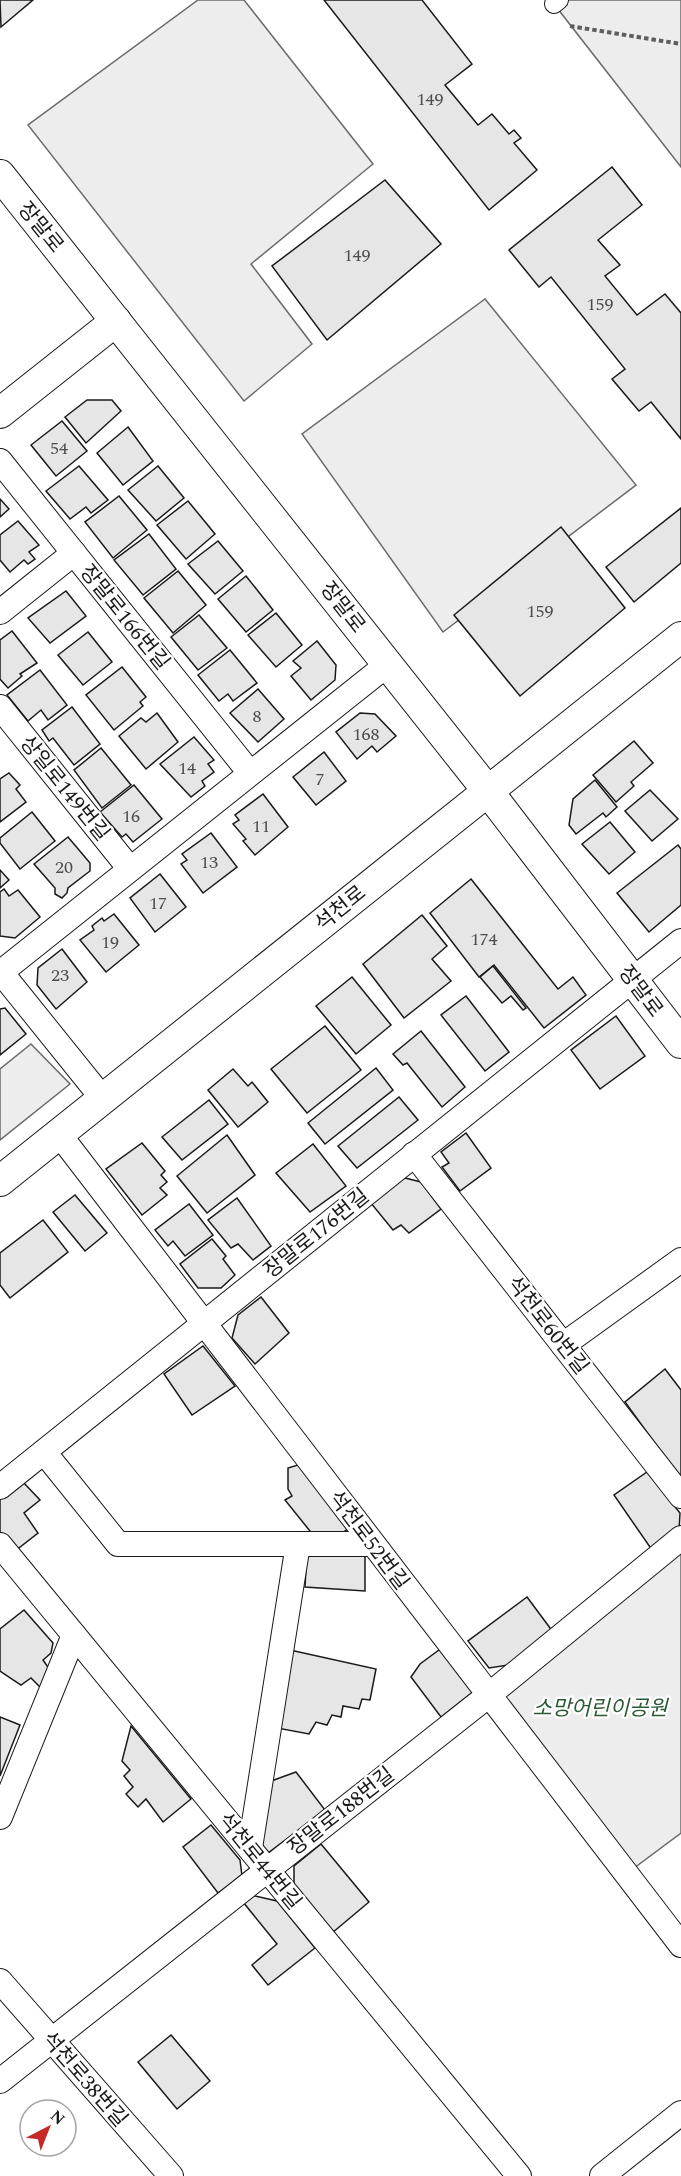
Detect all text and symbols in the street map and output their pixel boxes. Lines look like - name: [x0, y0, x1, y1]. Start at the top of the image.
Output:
- house number: 149: [417, 86, 444, 113]
- street label: 장말로: [10, 195, 71, 260]
- house number: 149: [344, 242, 371, 269]
- house number: 159: [587, 291, 614, 318]
- house number: 54: [50, 435, 68, 462]
- street label: 장말로166번길: [71, 558, 177, 677]
- street label: 장말로: [312, 575, 373, 640]
- house number: 159: [527, 598, 554, 625]
- house number: 8: [253, 703, 262, 730]
- house number: 168: [353, 721, 380, 748]
- street label: 상일로149번길: [11, 729, 117, 848]
- house number: 14: [178, 755, 196, 782]
- house number: 7: [316, 766, 325, 793]
- house number: 16: [122, 803, 140, 830]
- house number: 11: [252, 813, 270, 840]
- house number: 13: [200, 849, 218, 876]
- house number: 20: [55, 854, 73, 881]
- street label: 석천로: [308, 878, 373, 939]
- house number: 17: [149, 890, 167, 917]
- house number: 174: [471, 926, 498, 953]
- house number: 19: [101, 929, 119, 956]
- street label: 장말로: [610, 959, 670, 1024]
- house number: 23: [51, 962, 69, 989]
- street label: 장말로176번길: [257, 1181, 376, 1287]
- street label: 석천로60번길: [498, 1269, 596, 1382]
- street label: 석천로52번길: [320, 1484, 416, 1597]
- park label: 소망어린이공원: [532, 1693, 669, 1725]
- street label: 장말로188번길: [281, 1760, 402, 1864]
- street label: 석천로44번길: [210, 1806, 309, 1917]
- street label: 석천로38번길: [34, 2025, 135, 2135]
- north arrow: [18, 2098, 78, 2158]
- text: N: [44, 2104, 70, 2131]

